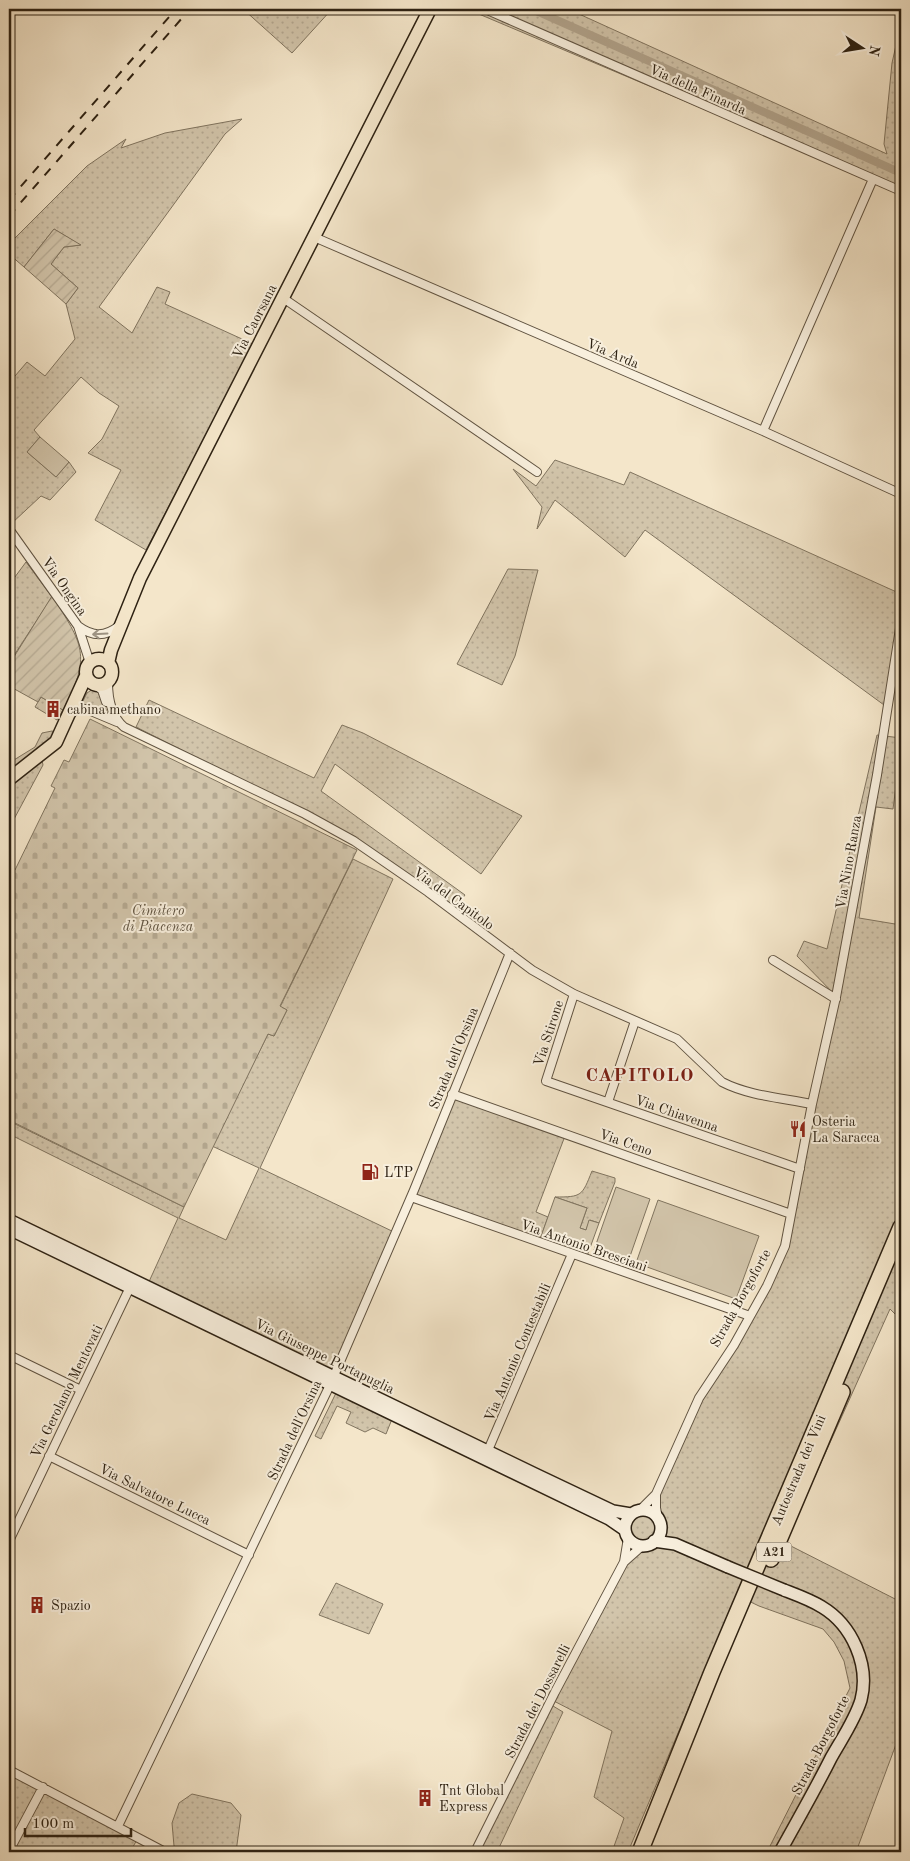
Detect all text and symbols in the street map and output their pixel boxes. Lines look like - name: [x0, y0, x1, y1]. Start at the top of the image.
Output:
- north arrow: [838, 22, 888, 72]
- text: N: [866, 44, 882, 57]
- street label: Via della Finarda: [647, 62, 748, 118]
- street label: Via Caorsana: [230, 282, 280, 361]
- street label: Via Arda: [584, 337, 641, 371]
- street label: Via Ongina: [39, 555, 89, 619]
- one-way arrow: [92, 629, 108, 638]
- building icon: cabina methano: [43, 699, 63, 719]
- place label: cabina methano: [67, 703, 161, 717]
- street label: Via Nino Ranza: [834, 814, 864, 910]
- street label: Via del Capitolo: [410, 865, 496, 933]
- park label: Cimitero di Piacenza: [123, 904, 194, 934]
- street label: Via Stirone: [532, 998, 566, 1068]
- street label: Strada dell'Orsina: [427, 1005, 481, 1111]
- district label: CAPITOLO: [586, 1067, 694, 1086]
- street label: Via Chiavenna: [633, 1093, 720, 1135]
- place label: Osteria La Saracca: [812, 1115, 880, 1145]
- restaurant icon: Osteria La Saracca: [788, 1119, 808, 1139]
- street label: Via Ceno: [597, 1127, 654, 1159]
- fuel station icon: LTP: [360, 1162, 380, 1182]
- place label: LTP: [384, 1166, 413, 1180]
- street label: Via Antonio Bresciani: [518, 1218, 649, 1274]
- street label: Strada Borgoforte: [708, 1247, 774, 1350]
- street label: Via Antonio Contestabili: [482, 1281, 554, 1424]
- street label: Via Giuseppe Portapuglia: [252, 1317, 397, 1397]
- street label: Via Gerolamo Mentovati: [29, 1322, 105, 1460]
- street label: Strada dell'Orsina: [266, 1378, 324, 1483]
- street label: Autostrada dei Vini: [769, 1413, 829, 1528]
- street label: Via Salvatore Lucca: [97, 1462, 213, 1528]
- road number: A21: [756, 1542, 792, 1561]
- building icon: Spazio: [27, 1595, 47, 1615]
- place label: Spazio: [51, 1599, 91, 1613]
- street label: Strada dei Dossarelli: [503, 1642, 573, 1761]
- street label: Strada Borgoforte: [790, 1693, 852, 1798]
- place label: Tnt Global Express: [439, 1784, 504, 1814]
- building icon: Tnt Global Express: [415, 1788, 435, 1808]
- scale bar: [25, 1806, 131, 1838]
- text: 100 m: [32, 1817, 74, 1832]

